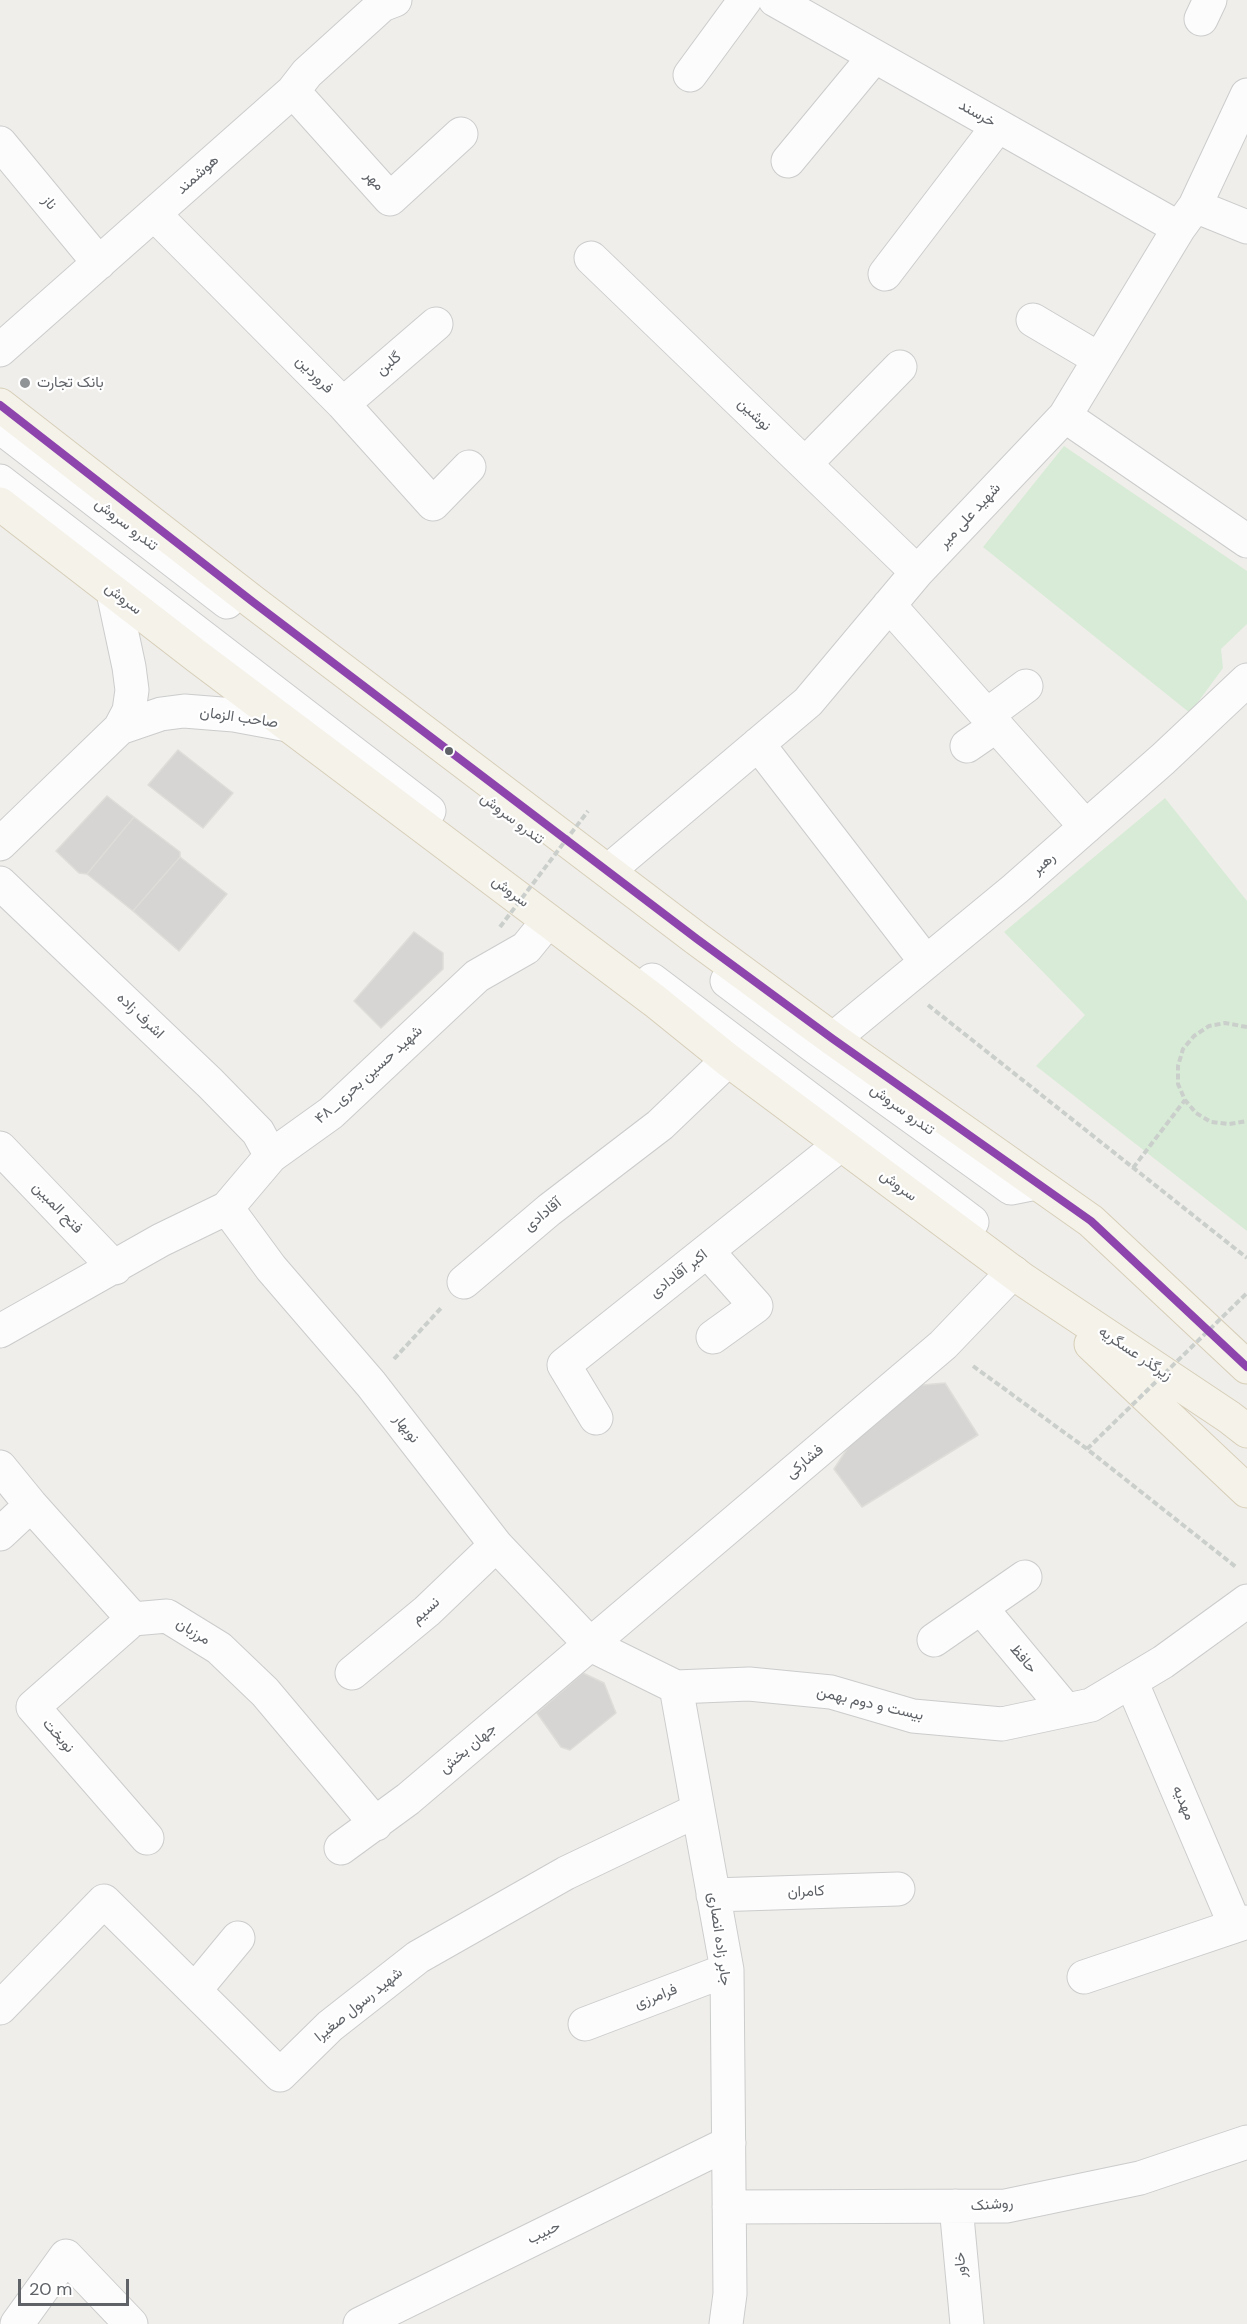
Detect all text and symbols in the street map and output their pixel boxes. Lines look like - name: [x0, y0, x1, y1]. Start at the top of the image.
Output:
- street label: خرسند: [955, 97, 999, 131]
- street label: هوشمند: [173, 151, 223, 199]
- street label: مهر: [360, 167, 388, 195]
- street label: ناز: [38, 192, 60, 214]
- street label: گلبن: [373, 348, 405, 380]
- street label: فروردین: [291, 352, 337, 398]
- place label: بانک تجارت: [37, 374, 104, 392]
- marker: بانک تجارت: [18, 376, 32, 390]
- street label: نوشین: [734, 395, 774, 435]
- street label: شهید علی میر: [935, 480, 1005, 552]
- street label: تندرو سروش: [91, 495, 161, 555]
- street label: سروش: [101, 579, 145, 619]
- street label: صاحب الزمان: [199, 704, 279, 732]
- unlabelled marker: [443, 745, 455, 757]
- street label: تندرو سروش: [476, 789, 548, 849]
- street label: رهبر: [1029, 849, 1059, 879]
- street label: سروش: [488, 872, 532, 912]
- street label: اشرف زاده: [113, 989, 167, 1043]
- street label: ۴۸_شهید حسین بحری: [312, 1022, 426, 1128]
- street label: تندرو سروش: [866, 1081, 938, 1139]
- street label: سروش: [876, 1166, 920, 1206]
- street label: فتح المبین: [28, 1178, 86, 1238]
- street label: آقادادی: [521, 1194, 565, 1236]
- street label: اکبر آقادادی: [647, 1246, 711, 1302]
- street label: زیرگذر عسگریه: [1095, 1323, 1175, 1385]
- street label: نوبهار: [389, 1411, 423, 1447]
- street label: فشارکی: [783, 1441, 827, 1483]
- street label: نسیم: [408, 1594, 444, 1628]
- street label: مرزبان: [173, 1615, 213, 1649]
- street label: حافظ: [1006, 1641, 1040, 1677]
- street label: بیست و دوم بهمن: [815, 1683, 925, 1725]
- street label: نوبخت: [38, 1715, 78, 1757]
- street label: جهان بخش: [436, 1720, 500, 1778]
- street label: مهدیه: [1168, 1783, 1198, 1823]
- street label: کامران: [787, 1882, 825, 1902]
- street label: جابر زاده انصاری: [704, 1891, 734, 1987]
- street label: شهید رسول صغیرا: [311, 1964, 407, 2046]
- street label: فرامرزی: [632, 1981, 680, 2013]
- street label: روشنک: [970, 2195, 1014, 2215]
- street label: حبیب: [524, 2217, 564, 2249]
- street label: خاور: [951, 2251, 971, 2279]
- scale bar: [21, 2267, 132, 2305]
- text: 20 m: [29, 2277, 72, 2301]

